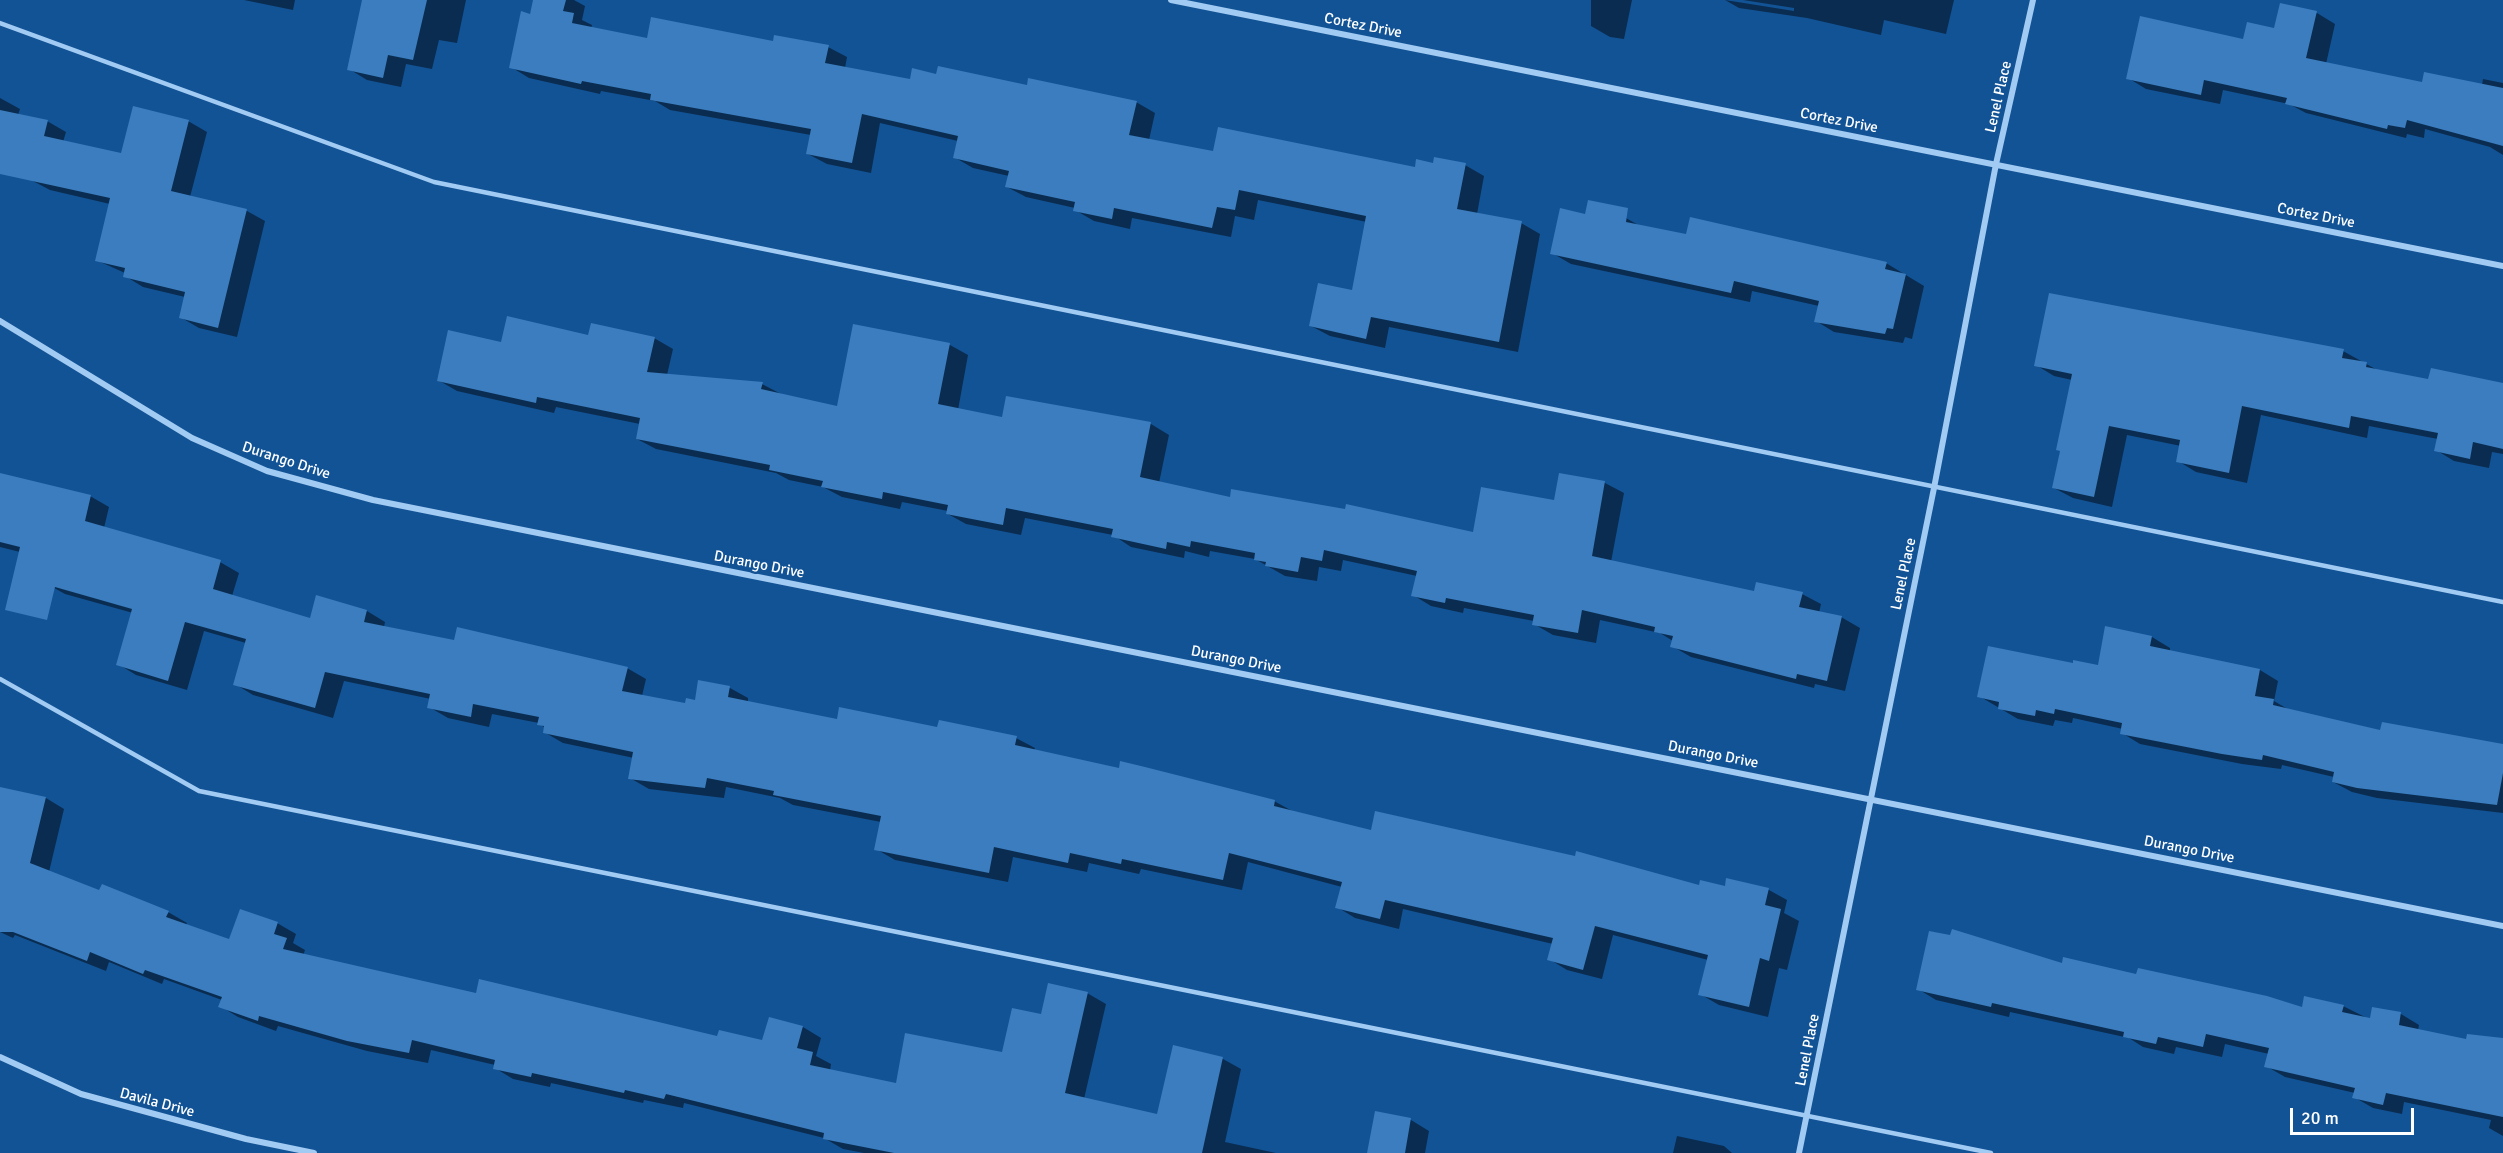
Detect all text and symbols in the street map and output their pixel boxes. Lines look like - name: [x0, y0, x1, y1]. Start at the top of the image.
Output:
- street label: Cortez Drive: [1323, 10, 1403, 42]
- street label: Lenel Place: [1982, 59, 2016, 135]
- street label: Cortez Drive: [1799, 105, 1879, 137]
- street label: Cortez Drive: [2276, 200, 2356, 232]
- street label: Durango Drive: [240, 438, 332, 484]
- street label: Lenel Place: [1888, 536, 1920, 612]
- street label: Durango Drive: [712, 547, 806, 583]
- street label: Durango Drive: [1189, 642, 1283, 678]
- street label: Durango Drive: [1666, 737, 1760, 773]
- street label: Durango Drive: [2142, 832, 2236, 868]
- street label: Lenel Place: [1792, 1012, 1824, 1088]
- street label: Davila Drive: [118, 1084, 196, 1122]
- scale bar: [2293, 1096, 2418, 1134]
- text: 20 m: [2301, 1107, 2339, 1129]

